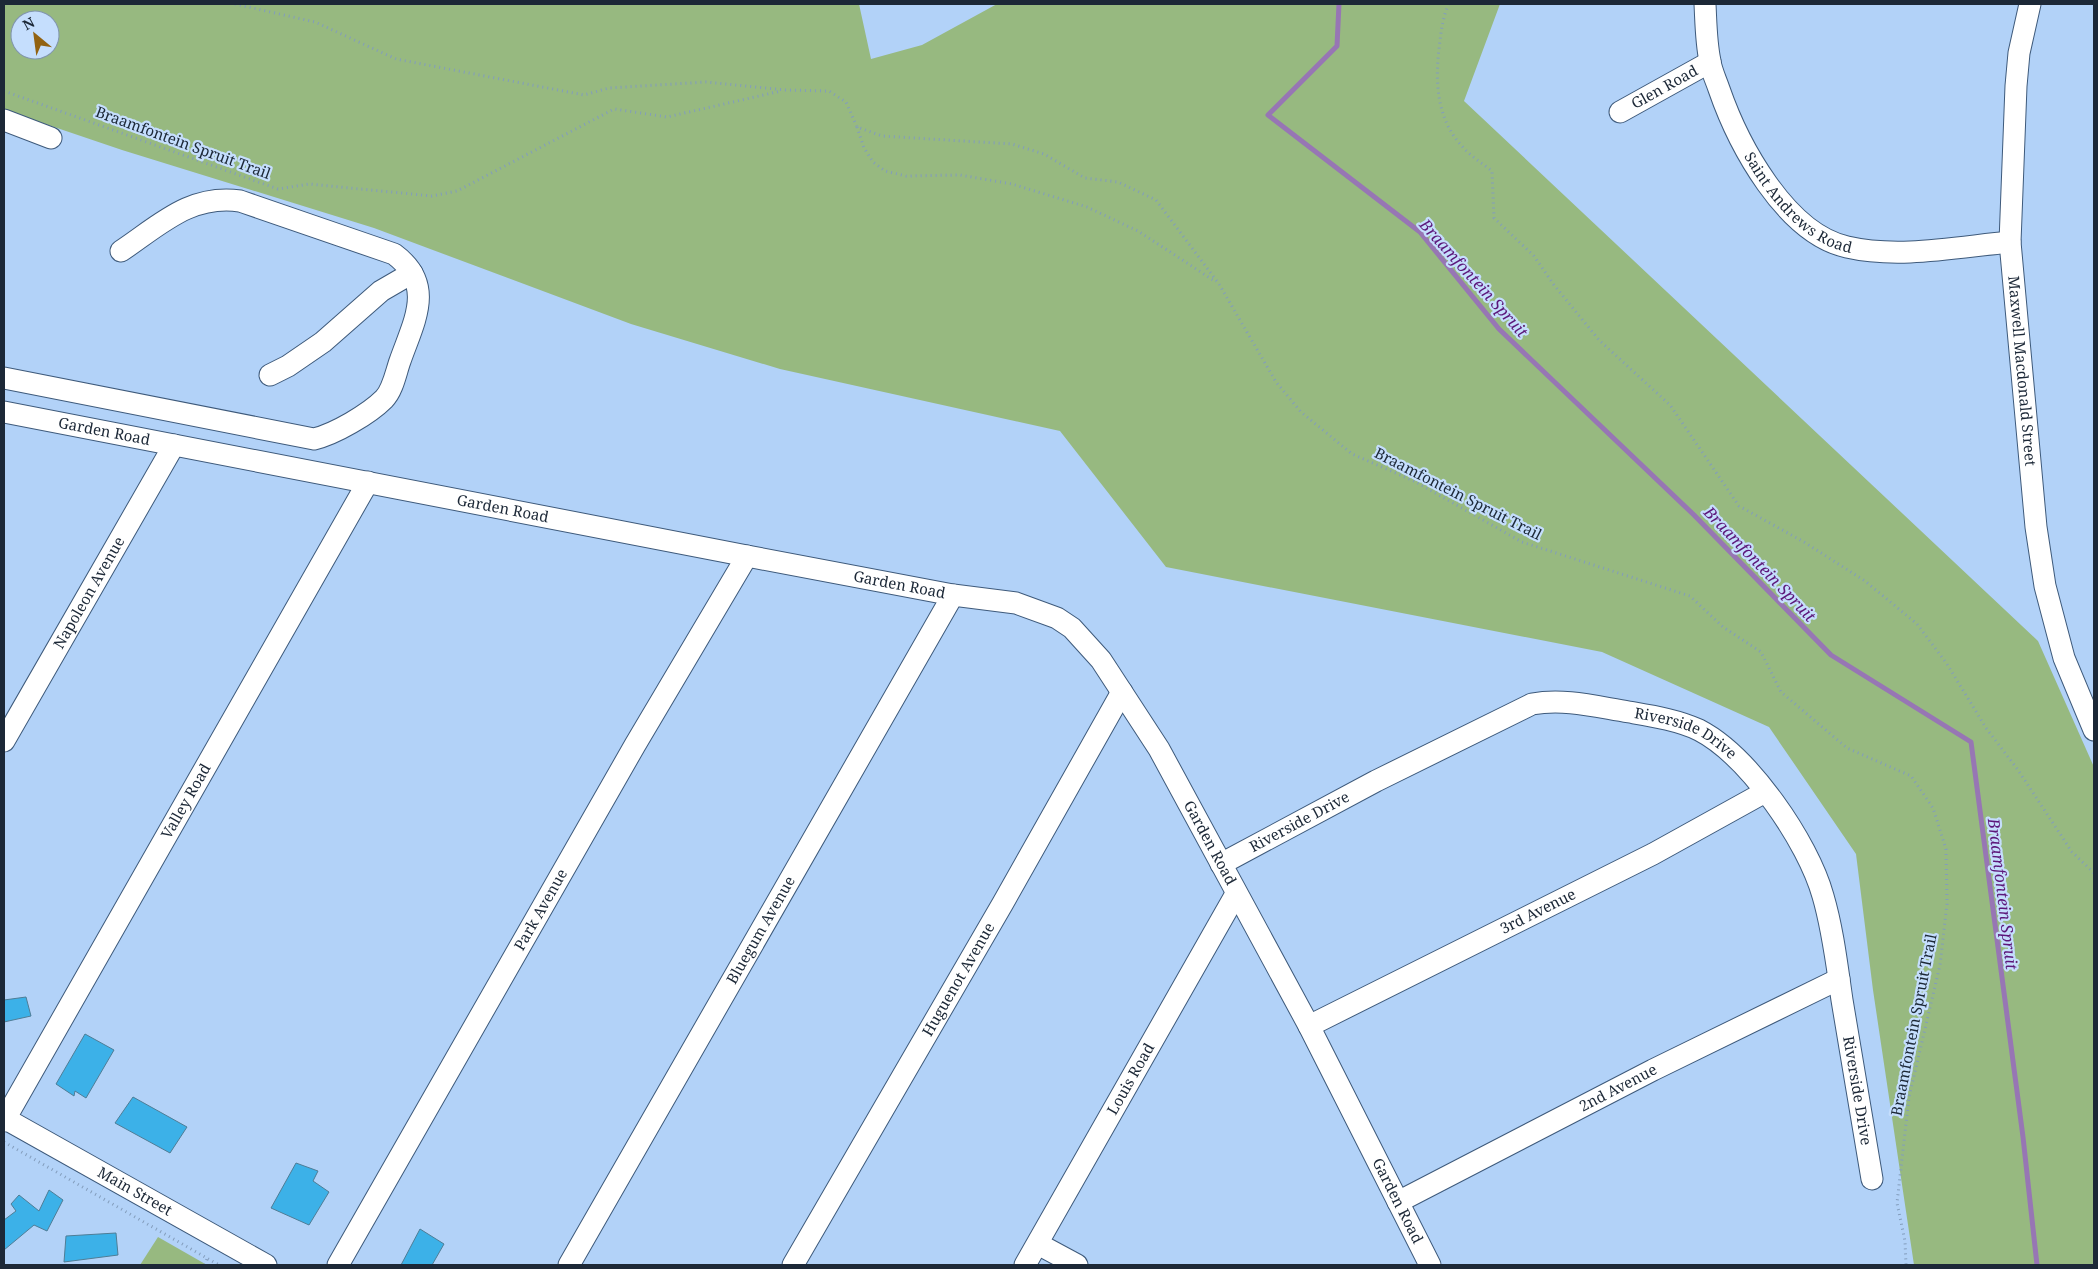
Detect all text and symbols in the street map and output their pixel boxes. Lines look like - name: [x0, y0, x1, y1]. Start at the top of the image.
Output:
- north arrow: [10, 10, 60, 60]
- text: N: [19, 12, 38, 34]
- street label: Glen Road: [1627, 60, 1701, 113]
- street label: Braamfontein Spruit Trail: [93, 101, 274, 183]
- street label: Saint Andrews Road: [1740, 148, 1854, 257]
- water label: Braamfontein Spruit: [1414, 213, 1533, 342]
- street label: Maxwell Macdonald Street: [2004, 275, 2041, 467]
- street label: Garden Road: [57, 412, 152, 449]
- street label: Braamfontein Spruit Trail: [1372, 442, 1546, 544]
- street label: Garden Road: [455, 489, 551, 526]
- water label: Braamfontein Spruit: [1698, 501, 1821, 627]
- street label: Napoleon Avenue: [48, 532, 128, 652]
- street label: Garden Road: [852, 565, 947, 602]
- street label: Riverside Drive: [1633, 702, 1742, 763]
- street label: Valley Road: [156, 759, 215, 842]
- street label: Riverside Drive: [1245, 786, 1353, 856]
- street label: Garden Road: [1180, 797, 1242, 888]
- water label: Braamfontein Spruit: [1983, 816, 2023, 971]
- street label: Park Avenue: [509, 865, 571, 954]
- street label: Bluegum Avenue: [721, 872, 799, 987]
- street label: 3rd Avenue: [1496, 883, 1579, 938]
- street label: Huguenot Avenue: [917, 919, 999, 1040]
- street label: Braamfontein Spruit Trail: [1886, 932, 1941, 1118]
- street label: Riverside Drive: [1839, 1034, 1877, 1147]
- street label: Louis Road: [1102, 1039, 1158, 1118]
- street label: 2nd Avenue: [1576, 1059, 1660, 1115]
- street label: Garden Road: [1368, 1154, 1428, 1246]
- street label: Main Street: [94, 1162, 176, 1220]

